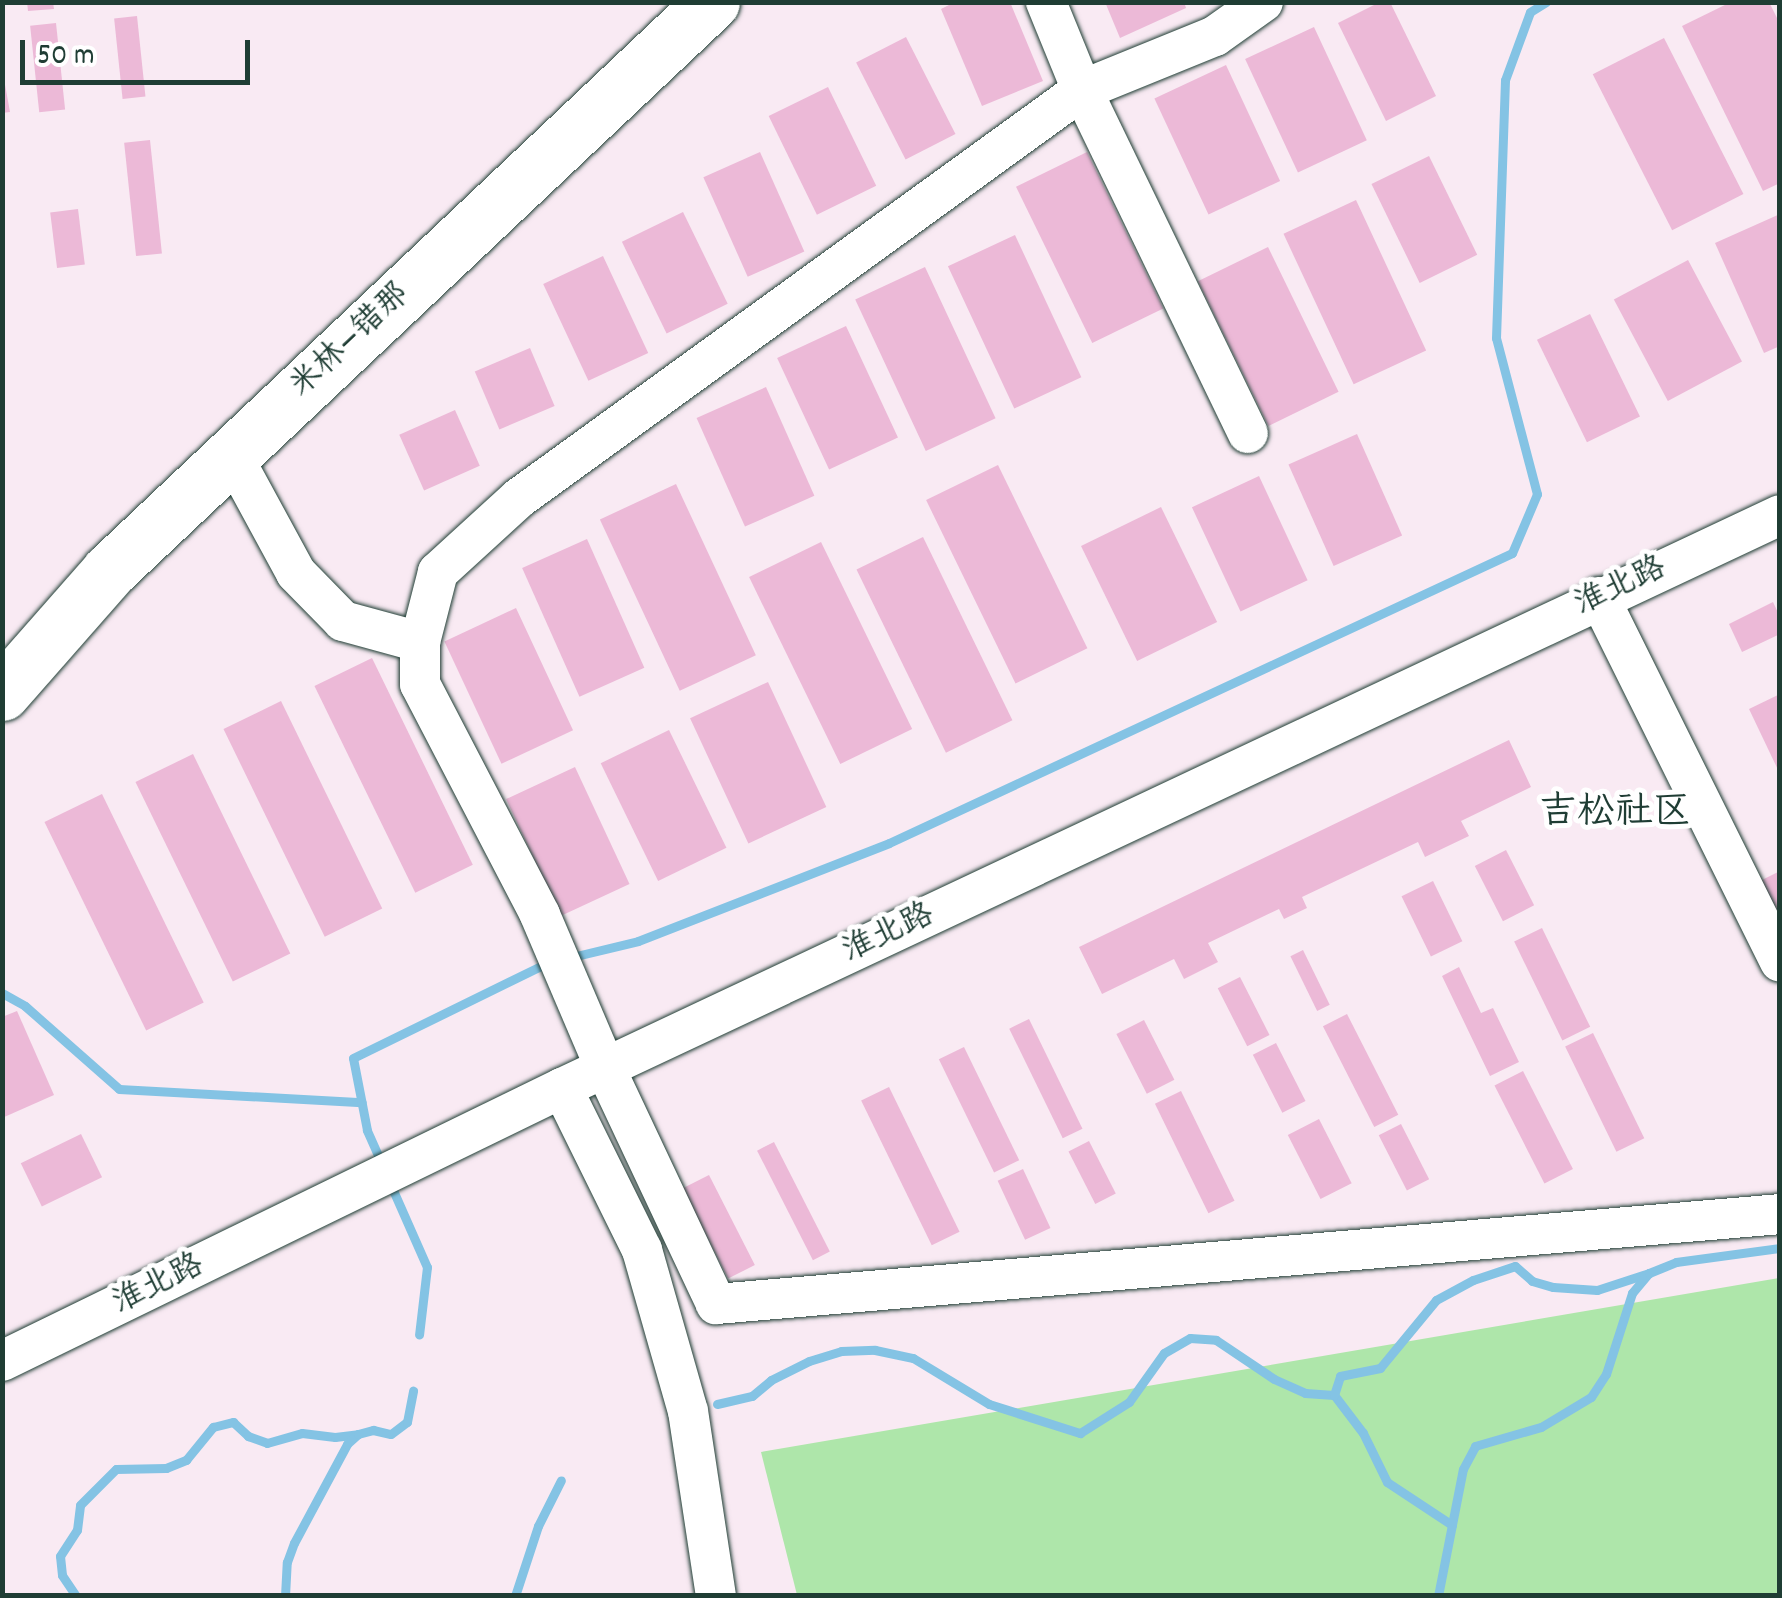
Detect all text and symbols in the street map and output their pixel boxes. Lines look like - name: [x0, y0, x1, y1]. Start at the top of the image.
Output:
- scale bar: [25, 20, 255, 82]
- text: 50 m: [37, 36, 95, 79]
- street label: 米林—错那: [283, 277, 419, 407]
- street label: 淮北路: [1569, 550, 1673, 626]
- district label: 吉松社区: [1539, 792, 1691, 838]
- street label: 淮北路: [837, 897, 941, 973]
- street label: 淮北路: [107, 1248, 211, 1324]

